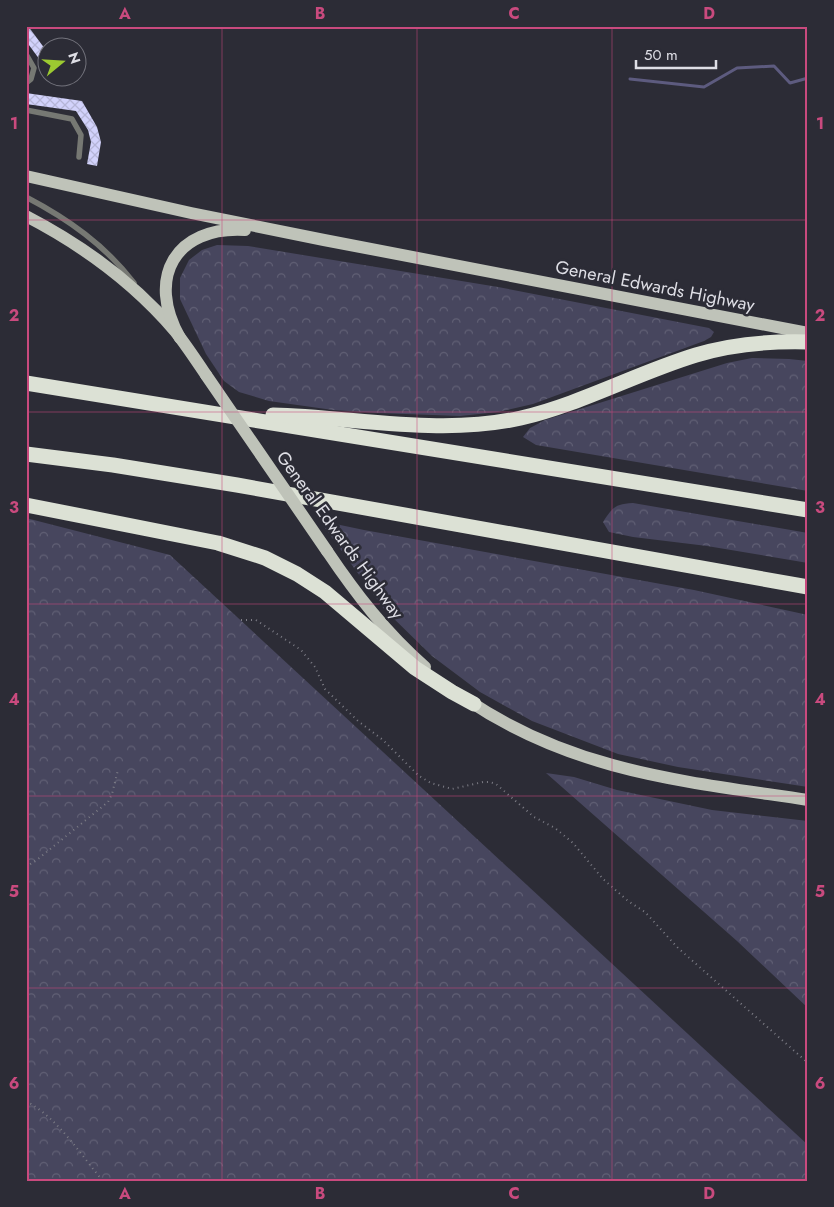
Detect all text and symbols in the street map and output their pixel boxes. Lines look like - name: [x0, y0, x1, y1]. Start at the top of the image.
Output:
- text: A: [118, 2, 131, 25]
- text: B: [315, 2, 325, 25]
- text: C: [508, 2, 520, 25]
- text: D: [703, 2, 715, 25]
- north arrow: [38, 38, 88, 88]
- scale bar: [636, 38, 716, 70]
- text: 50 m: [644, 44, 678, 66]
- text: N: [63, 50, 86, 66]
- text: 1: [10, 112, 18, 135]
- text: 1: [816, 112, 824, 135]
- street label: General Edwards Highway: [553, 254, 757, 318]
- text: 2: [9, 304, 19, 327]
- text: 2: [815, 304, 825, 327]
- street label: General Edwards Highway: [270, 446, 410, 625]
- text: 3: [9, 496, 19, 519]
- text: 3: [815, 496, 825, 519]
- text: 4: [8, 688, 20, 711]
- text: 4: [814, 688, 826, 711]
- text: 5: [9, 880, 19, 903]
- text: 5: [815, 880, 825, 903]
- text: 6: [9, 1072, 19, 1095]
- text: 6: [815, 1072, 825, 1095]
- text: A: [118, 1182, 131, 1205]
- text: B: [315, 1182, 325, 1205]
- text: C: [508, 1182, 520, 1205]
- text: D: [703, 1182, 715, 1205]

